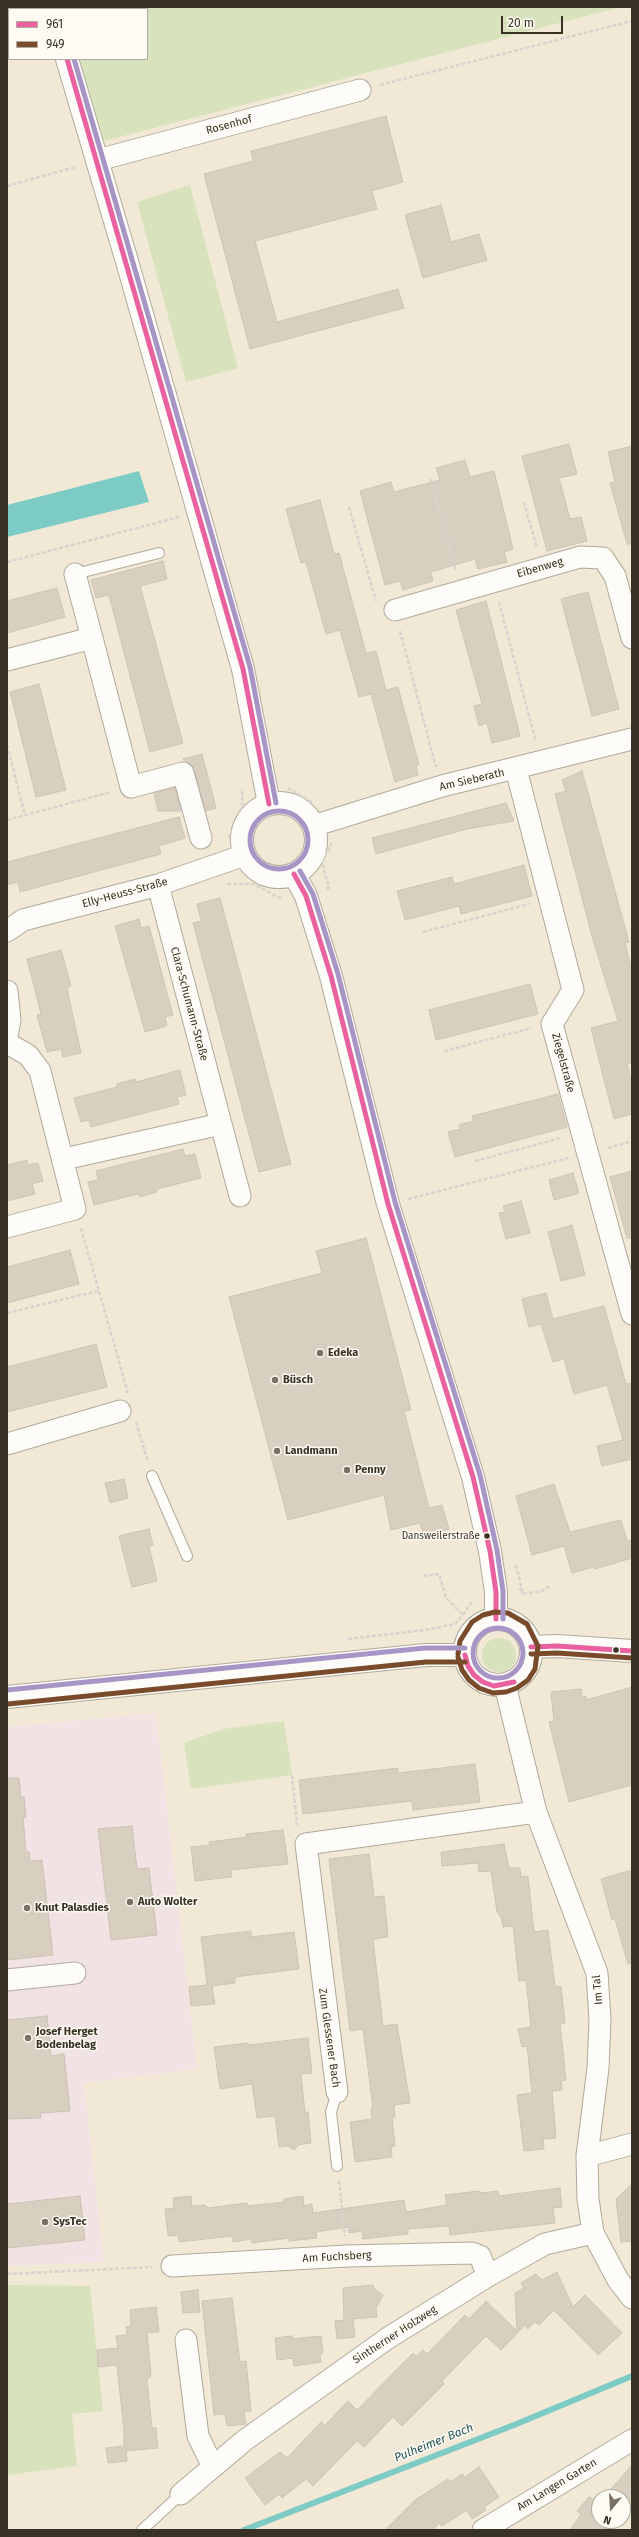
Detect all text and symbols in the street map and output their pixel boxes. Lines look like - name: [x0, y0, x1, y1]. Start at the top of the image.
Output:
- legend: [8, 8, 148, 60]
- scale bar: [503, 8, 565, 34]
- text: 20 m: [508, 16, 534, 30]
- text: 961: [46, 17, 63, 31]
- text: 949: [46, 37, 65, 51]
- street label: Rosenhof: [205, 113, 253, 137]
- street label: Eibenweg: [515, 555, 565, 581]
- street label: Am Sieberath: [438, 766, 506, 794]
- street label: Elly-Heuss-Straße: [81, 875, 169, 911]
- street label: Clara-Schumann-Straße: [167, 945, 211, 1063]
- street label: Ziegelstraße: [549, 1032, 577, 1094]
- place label: Edeka: [328, 1346, 358, 1360]
- marker: Edeka: [315, 1348, 325, 1358]
- place label: Büsch: [283, 1373, 313, 1387]
- marker: Büsch: [270, 1375, 280, 1385]
- place label: Landmann: [285, 1444, 338, 1458]
- marker: Landmann: [272, 1446, 282, 1456]
- place label: Penny: [355, 1463, 386, 1477]
- marker: Penny: [342, 1465, 352, 1475]
- place label: Dansweilerstraße: [402, 1530, 480, 1542]
- marker: Dansweilerstraße: [482, 1531, 492, 1541]
- unlabelled marker: [611, 1645, 621, 1655]
- place label: Auto Wolter: [138, 1895, 197, 1909]
- marker: Auto Wolter: [125, 1897, 135, 1907]
- place label: Knut Palasdies: [35, 1901, 109, 1915]
- marker: Knut Palasdies: [22, 1903, 32, 1913]
- street label: Im Tal: [590, 1975, 606, 2005]
- street label: Zum Glessener Bach: [315, 1987, 343, 2089]
- place label: Josef Herget Bodenbelag: [36, 2025, 98, 2051]
- marker: Josef Herget Bodenbelag: [23, 2033, 33, 2043]
- place label: SysTec: [53, 2215, 87, 2229]
- marker: SysTec: [40, 2217, 50, 2227]
- street label: Am Fuchsberg: [302, 2249, 372, 2265]
- street label: Sintherner Holzweg: [351, 2303, 439, 2367]
- water label: Pulheimer Bach: [392, 2421, 476, 2465]
- street label: Am Langen Garten: [515, 2456, 599, 2514]
- north arrow: [591, 2489, 631, 2529]
- text: N: [602, 2513, 613, 2527]

